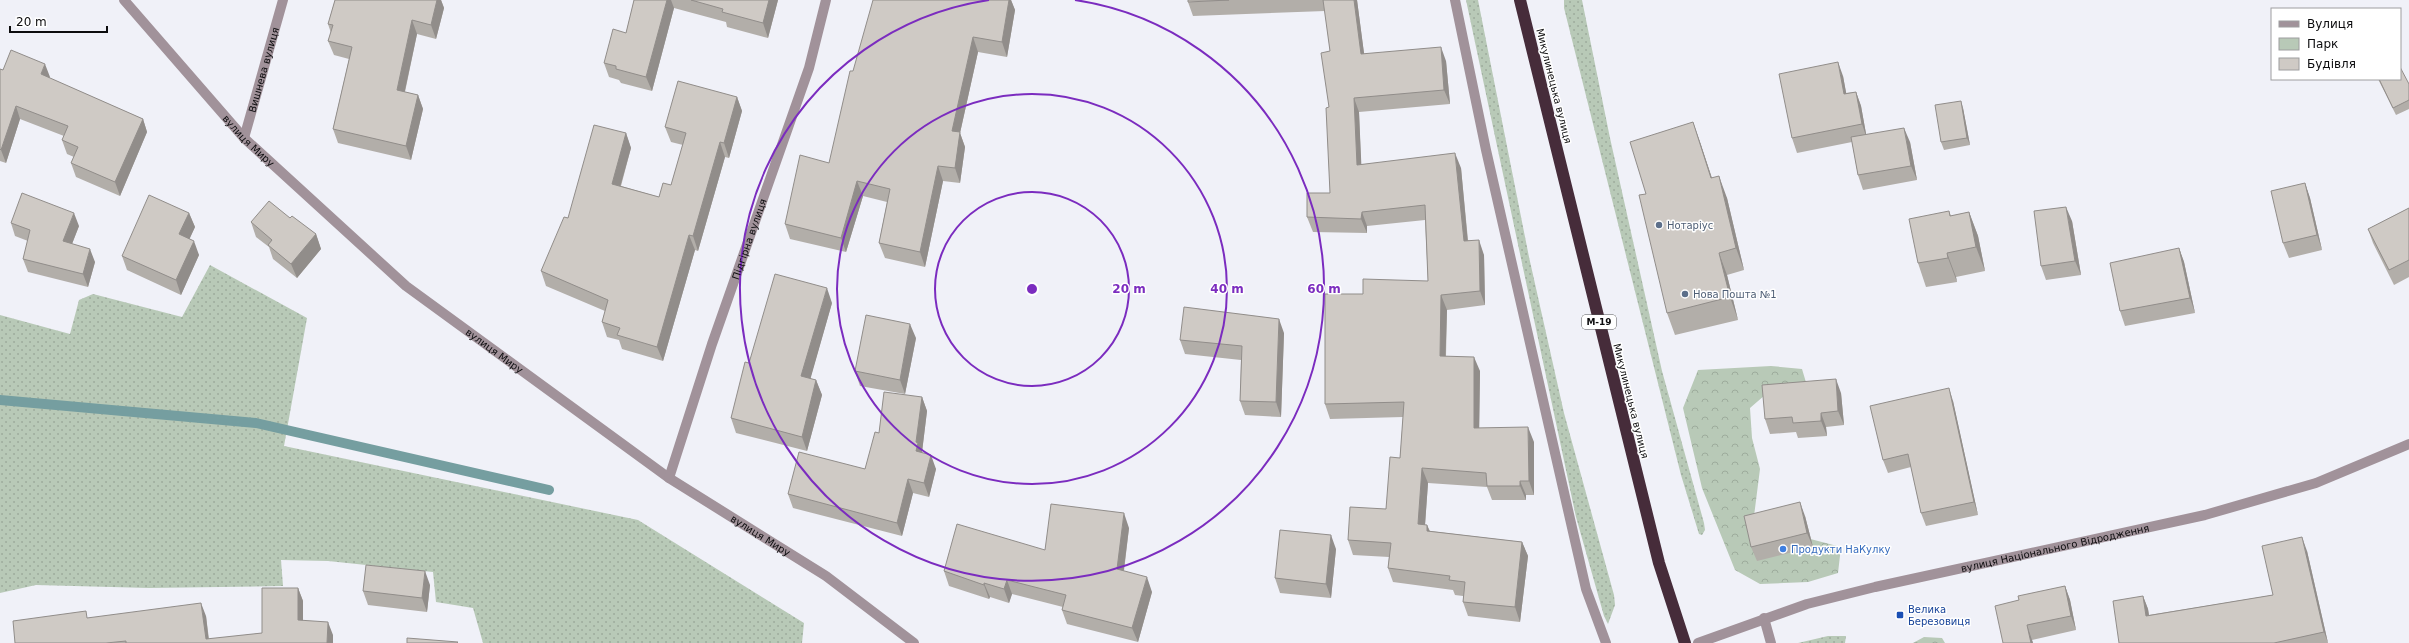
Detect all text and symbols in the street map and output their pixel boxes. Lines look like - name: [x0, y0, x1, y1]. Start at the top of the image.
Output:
- scale bar: [10, 8, 107, 34]
- legend: [2271, 8, 2401, 80]
- text: 20 m: [16, 15, 47, 29]
- text: Вулиця: [2307, 17, 2353, 31]
- street label: Вишнева вулиця: [246, 26, 281, 114]
- street label: Микулинецька вулиця: [1534, 27, 1574, 145]
- text: Парк: [2307, 37, 2338, 51]
- text: Будівля: [2307, 57, 2356, 71]
- street label: вулиця Миру: [221, 113, 277, 169]
- street label: Підгірна вулиця: [730, 197, 768, 281]
- marker: Нотаріус: [1654, 220, 1664, 230]
- place label: Нотаріус: [1667, 220, 1713, 231]
- centre of rings: [1025, 282, 1039, 296]
- text: 20 m: [1112, 282, 1146, 296]
- text: 40 m: [1210, 282, 1244, 296]
- text: 60 m: [1307, 282, 1341, 296]
- marker: Нова Пошта №1: [1680, 289, 1690, 299]
- place label: Нова Пошта №1: [1693, 289, 1777, 300]
- road number: М-19: [1582, 315, 1616, 329]
- street label: вулиця Миру: [464, 326, 525, 375]
- street label: Микулинецька вулиця: [1611, 342, 1651, 460]
- street label: вулиця Миру: [729, 513, 793, 558]
- street label: вулиця Національного Відродження: [1960, 522, 2150, 574]
- marker: Продукти НаКулку: [1778, 544, 1788, 554]
- place label: Продукти НаКулку: [1791, 544, 1890, 555]
- place label: Велика Березовиця: [1908, 604, 1970, 627]
- marker: Велика Березовиця: [1895, 610, 1905, 620]

